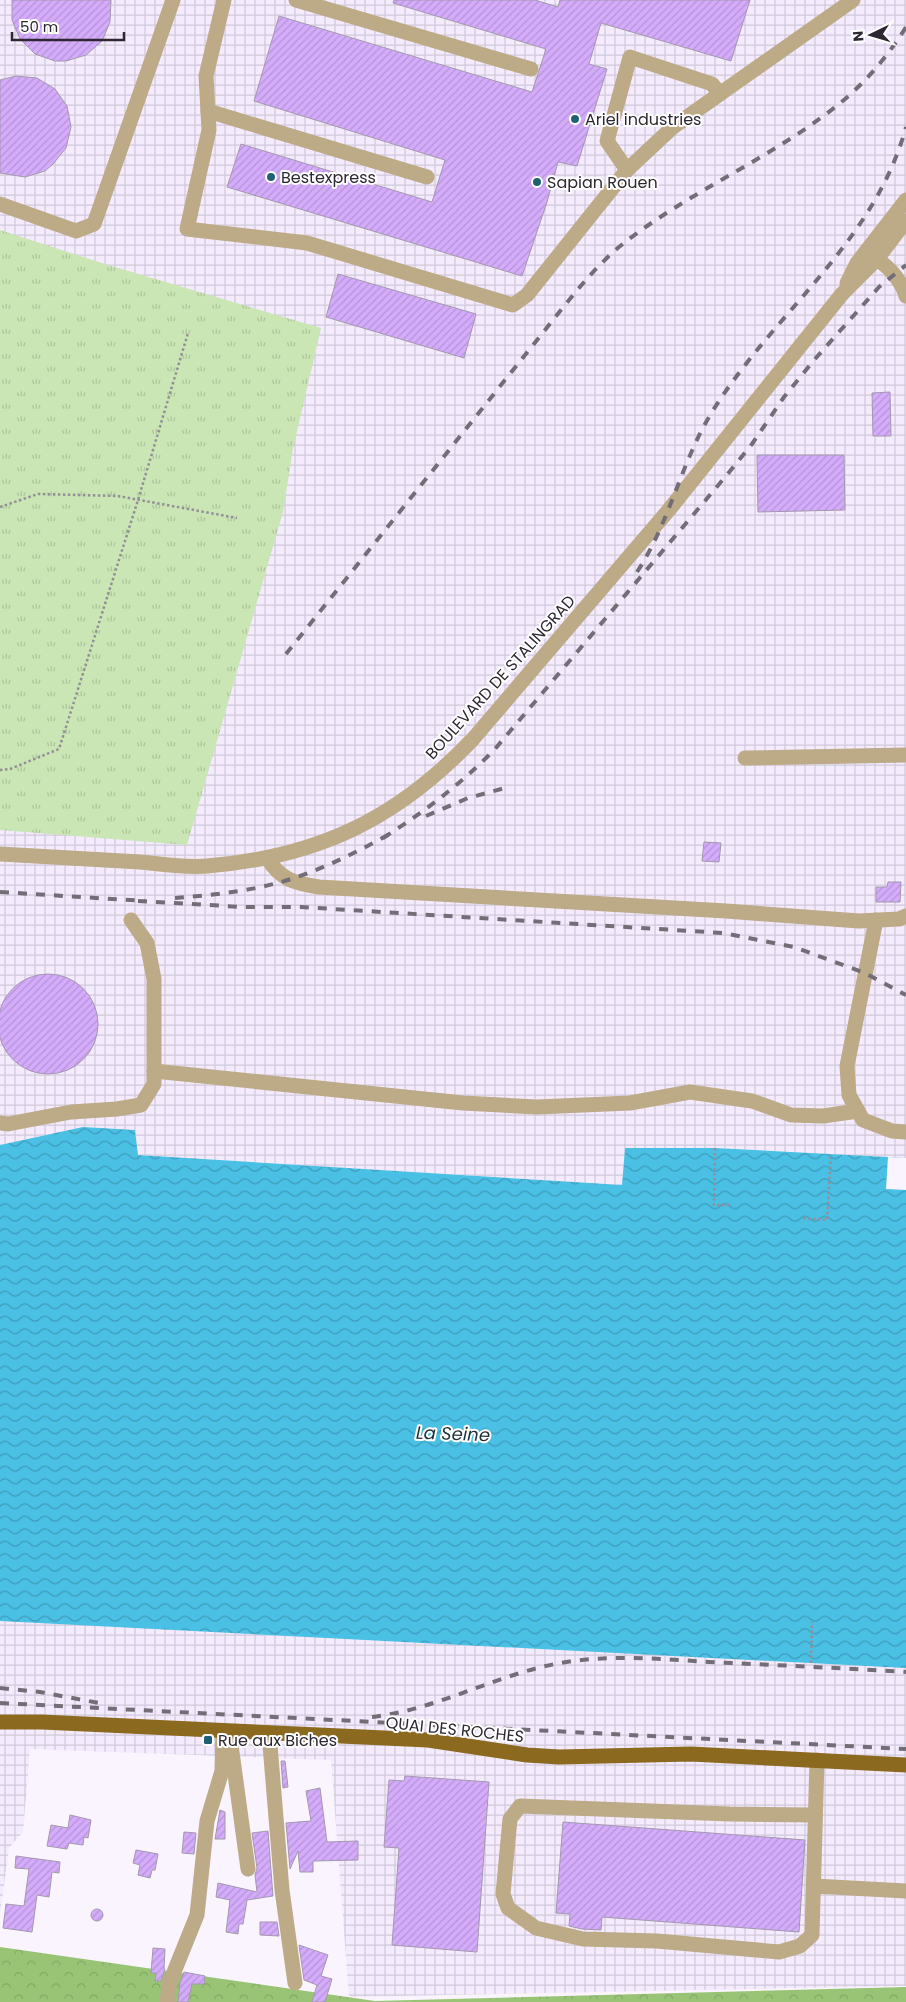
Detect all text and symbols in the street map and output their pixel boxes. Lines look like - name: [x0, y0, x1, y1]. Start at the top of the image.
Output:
- scale bar: [12, 10, 125, 42]
- north arrow: [846, 10, 896, 60]
- text: 50 m: [20, 16, 58, 37]
- text: N: [848, 30, 868, 42]
- place label: Ariel industries: [585, 108, 701, 131]
- marker: Ariel industries: [569, 113, 581, 125]
- place label: Bestexpress: [281, 166, 376, 189]
- marker: Bestexpress: [265, 171, 277, 183]
- place label: Sapian Rouen: [547, 171, 658, 194]
- marker: Sapian Rouen: [531, 176, 543, 188]
- street label: BOULEVARD DE STALINGRAD: [420, 590, 581, 765]
- water label: La Seine: [416, 1420, 490, 1447]
- street label: QUAI DES ROCHES: [385, 1711, 525, 1748]
- place label: Rue aux Biches: [218, 1729, 337, 1752]
- marker: Rue aux Biches: [202, 1734, 214, 1746]

